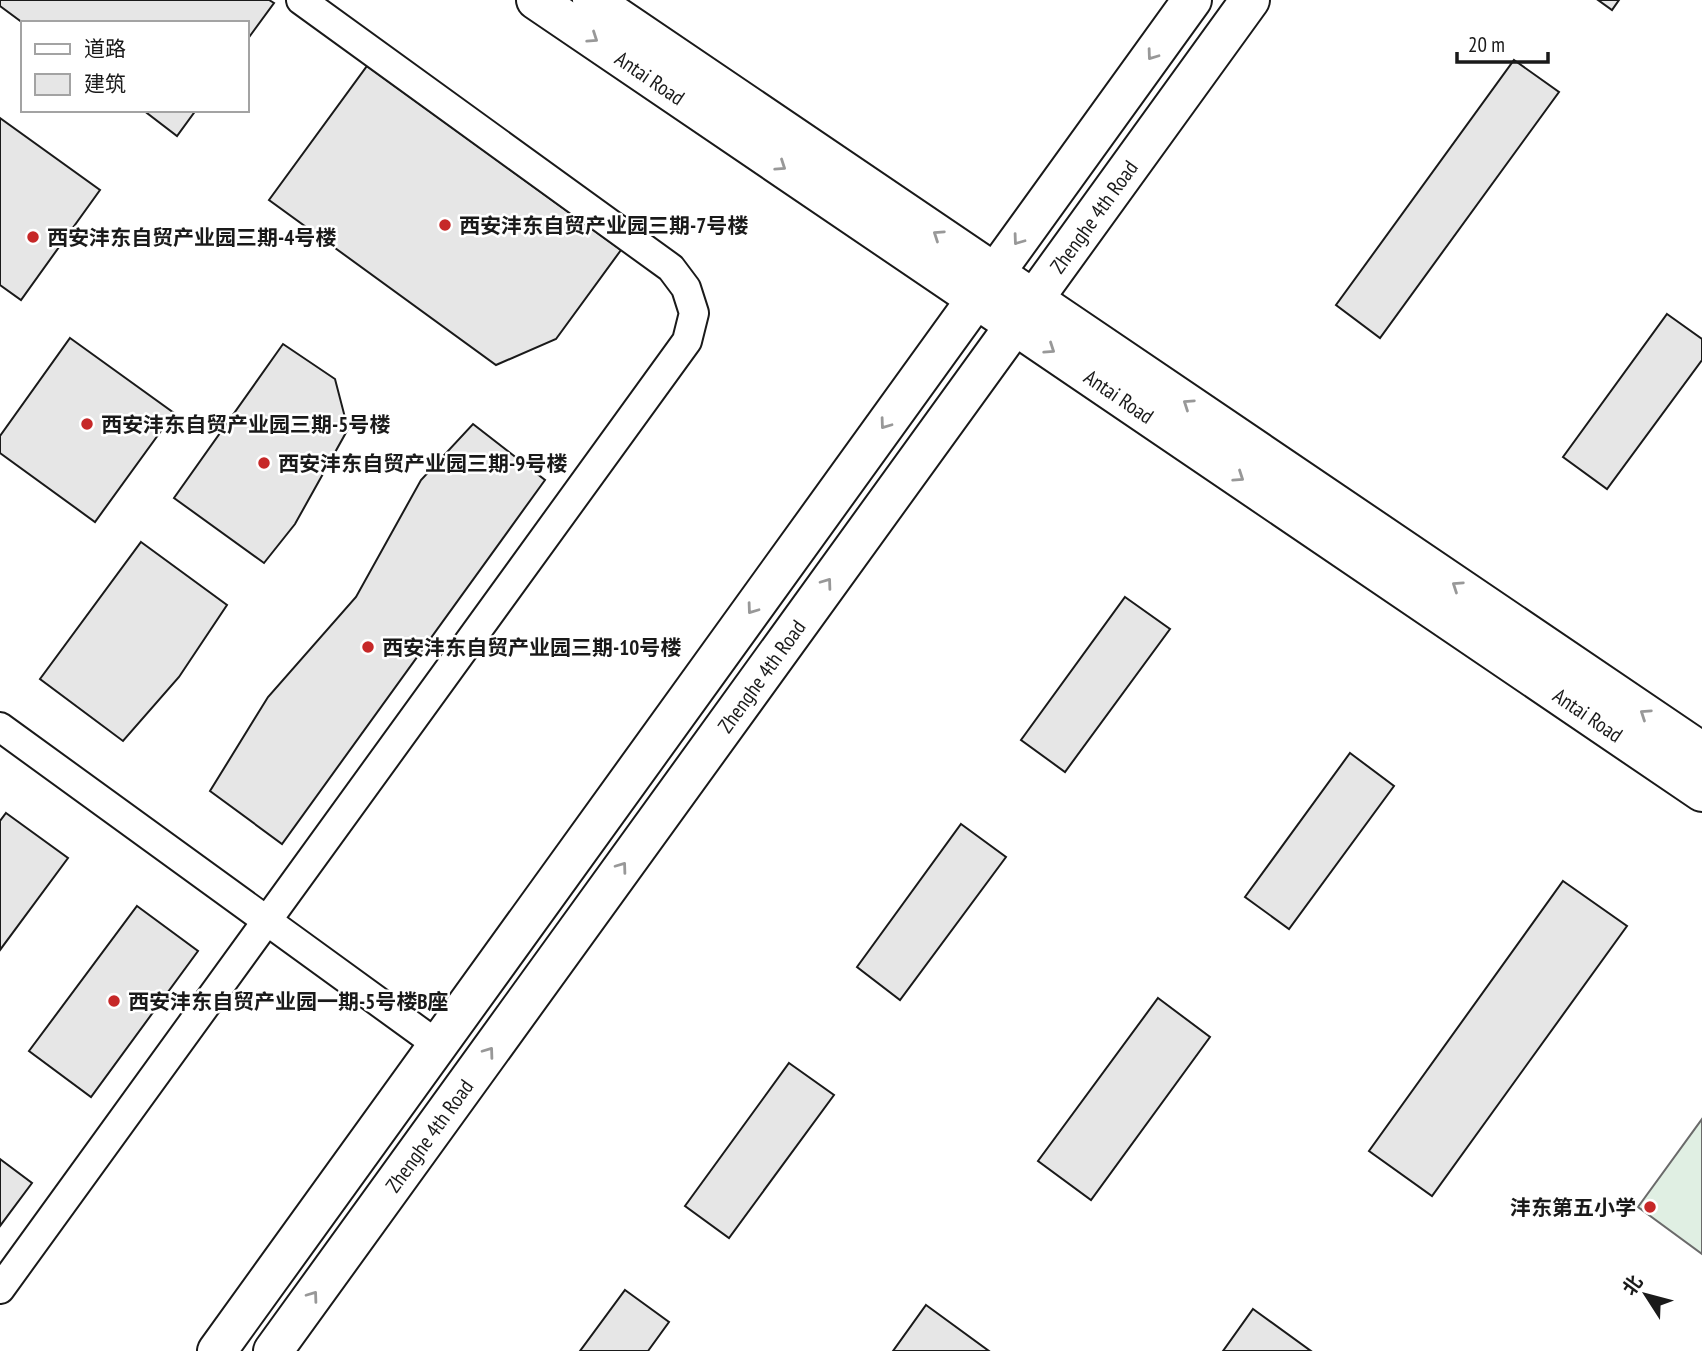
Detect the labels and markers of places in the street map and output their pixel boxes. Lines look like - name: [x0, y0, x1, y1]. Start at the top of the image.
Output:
- place label: 西安沣东自贸产业园三期-7号楼: [459, 212, 748, 239]
- marker: 西安沣东自贸产业园三期-7号楼: [437, 217, 453, 233]
- place label: 西安沣东自贸产业园三期-4号楼: [47, 224, 336, 251]
- marker: 西安沣东自贸产业园三期-4号楼: [25, 229, 41, 245]
- place label: 西安沣东自贸产业园三期-5号楼: [101, 411, 390, 438]
- marker: 西安沣东自贸产业园三期-5号楼: [79, 416, 95, 432]
- place label: 西安沣东自贸产业园三期-9号楼: [278, 450, 567, 477]
- marker: 西安沣东自贸产业园三期-9号楼: [256, 455, 272, 471]
- place label: 西安沣东自贸产业园三期-10号楼: [382, 634, 681, 661]
- marker: 西安沣东自贸产业园三期-10号楼: [360, 639, 376, 655]
- place label: 西安沣东自贸产业园一期-5号楼B座: [128, 988, 449, 1015]
- marker: 西安沣东自贸产业园一期-5号楼B座: [106, 993, 122, 1009]
- place label: 沣东第五小学: [1510, 1194, 1636, 1221]
- marker: 沣东第五小学: [1642, 1199, 1658, 1215]

